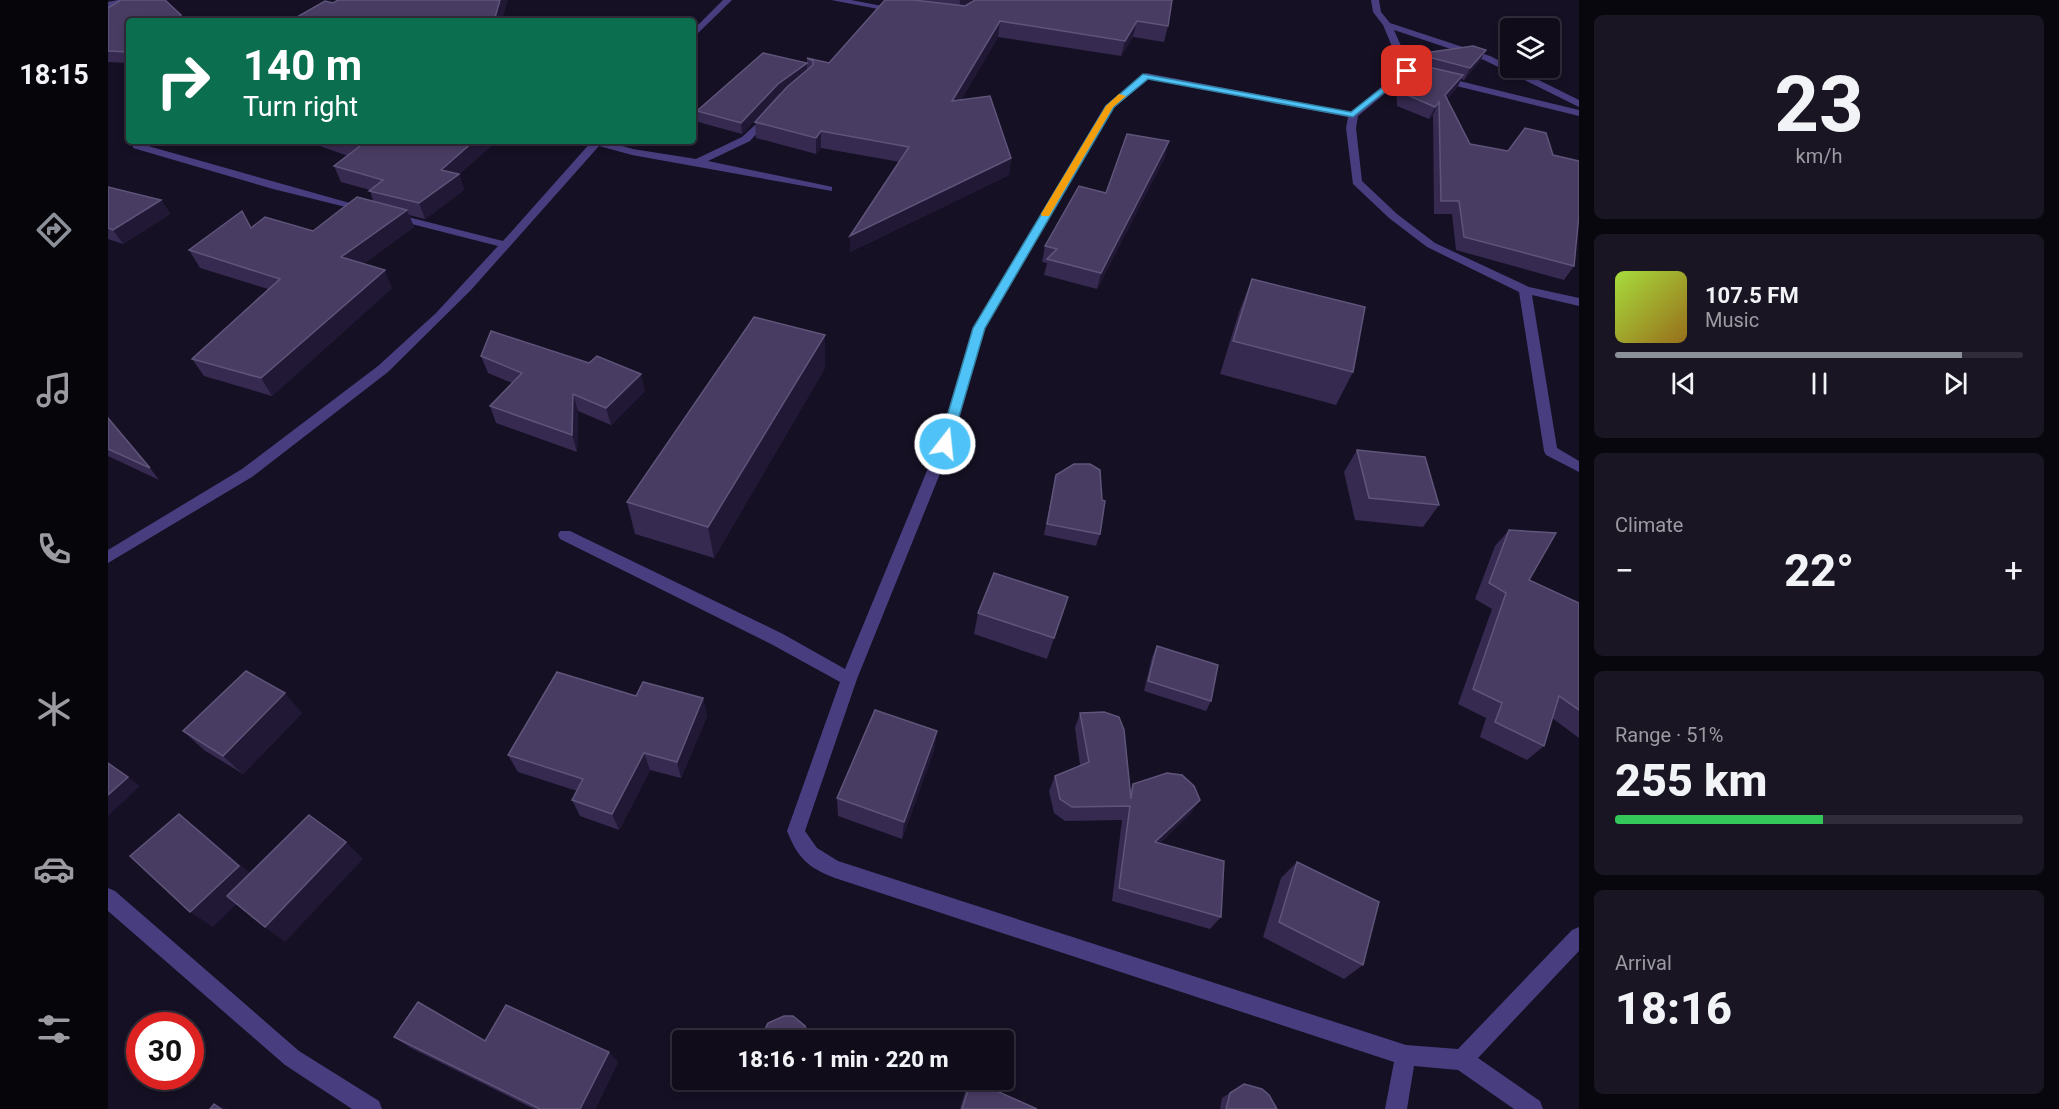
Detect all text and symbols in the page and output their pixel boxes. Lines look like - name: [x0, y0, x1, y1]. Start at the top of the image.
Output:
- map controls: [1500, 18, 1560, 78]
- button: layers: [1500, 18, 1560, 78]
- text: 140 m: [243, 41, 362, 90]
- icon: right: [144, 42, 222, 120]
- pin: [1381, 45, 1432, 96]
- icon: arrive: [1390, 54, 1423, 87]
- text: 18:15: [19, 59, 89, 91]
- text: 23: [1774, 59, 1864, 150]
- text: Turn right: [243, 91, 358, 123]
- text: km/h: [1796, 144, 1842, 168]
- icon: directions: [33, 209, 75, 251]
- text: 107.5 FM: [1705, 283, 1799, 308]
- text: Music: [1705, 308, 1759, 332]
- icon: previous: [1667, 367, 1700, 400]
- icon: pause: [1803, 367, 1836, 400]
- icon: next: [1939, 367, 1972, 400]
- icon: music: [33, 369, 75, 411]
- position arrow: [913, 412, 977, 476]
- text: Climate: [1615, 513, 1683, 537]
- icon: phone: [33, 528, 75, 570]
- text: 22°: [1784, 544, 1854, 597]
- text: −: [1615, 551, 1634, 590]
- text: +: [2004, 551, 2023, 590]
- icon: climate: [33, 688, 75, 730]
- text: Range · 51%: [1615, 723, 1723, 747]
- text: 255 km: [1615, 754, 1767, 807]
- icon: car: [33, 848, 75, 890]
- text: Arrival: [1615, 951, 1672, 975]
- text: 18:16: [1615, 982, 1732, 1035]
- icon: filters: [33, 1008, 75, 1050]
- speed limit sign: 30: [126, 1012, 204, 1090]
- text: 18:16 · 1 min · 220 m: [738, 1047, 948, 1072]

